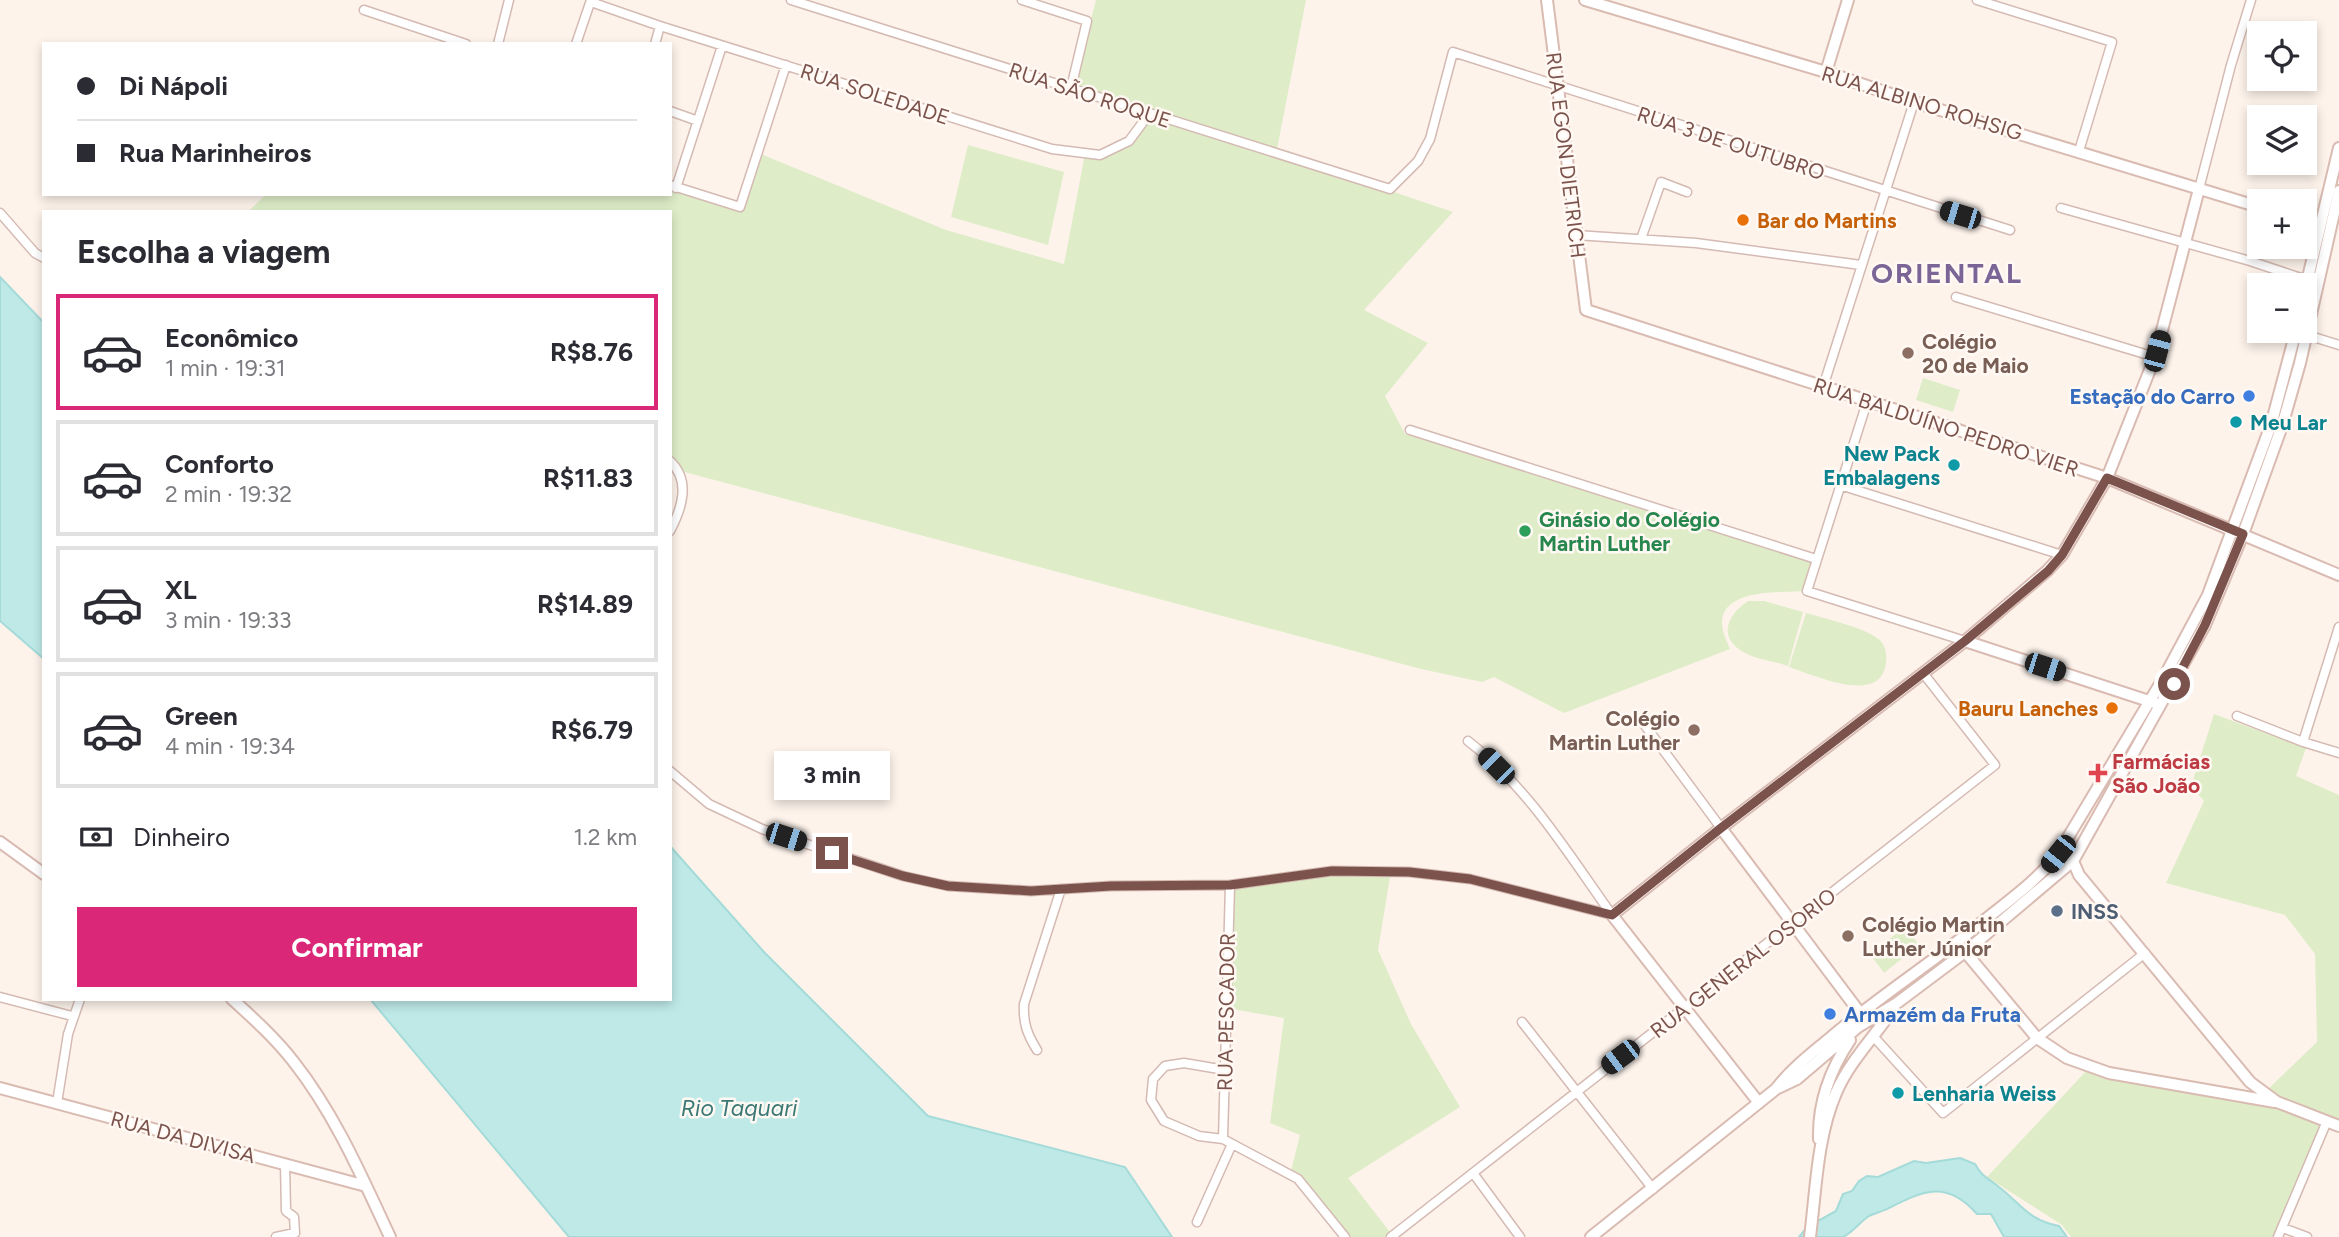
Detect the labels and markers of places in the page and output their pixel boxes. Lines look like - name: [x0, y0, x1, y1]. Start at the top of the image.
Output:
- place label: Bar do Martins: [1757, 208, 1897, 233]
- marker: Bar do Martins: [1735, 212, 1751, 228]
- place label: Colégio 20 de Maio: [1922, 329, 2029, 378]
- marker: Colégio 20 de Maio: [1900, 345, 1916, 361]
- place label: Estação do Carro: [2069, 384, 2235, 409]
- marker: Estação do Carro: [2241, 388, 2257, 404]
- place label: Meu Lar: [2250, 410, 2327, 435]
- marker: Meu Lar: [2228, 414, 2244, 430]
- place label: New Pack Embalagens: [1823, 441, 1941, 490]
- marker: New Pack Embalagens: [1946, 457, 1962, 473]
- place label: Ginásio do Colégio Martin Luther: [1539, 507, 1720, 556]
- marker: Ginásio do Colégio Martin Luther: [1517, 523, 1533, 539]
- place label: Bauru Lanches: [1958, 696, 2098, 721]
- marker: Bauru Lanches: [2104, 700, 2120, 716]
- place label: Colégio Martin Luther: [1549, 706, 1680, 755]
- marker: Colégio Martin Luther: [1686, 722, 1702, 738]
- place label: Farmácias São João: [2112, 749, 2210, 798]
- marker: Farmácias São João: [2090, 765, 2106, 781]
- place label: INSS: [2071, 899, 2119, 924]
- marker: INSS: [2049, 903, 2065, 919]
- place label: Colégio Martin Luther Júnior: [1862, 912, 2005, 961]
- marker: Colégio Martin Luther Júnior: [1840, 928, 1856, 944]
- place label: Armazém da Fruta: [1844, 1002, 2021, 1027]
- marker: Armazém da Fruta: [1822, 1006, 1838, 1022]
- place label: Lenharia Weiss: [1912, 1081, 2056, 1106]
- marker: Lenharia Weiss: [1890, 1085, 1906, 1101]

